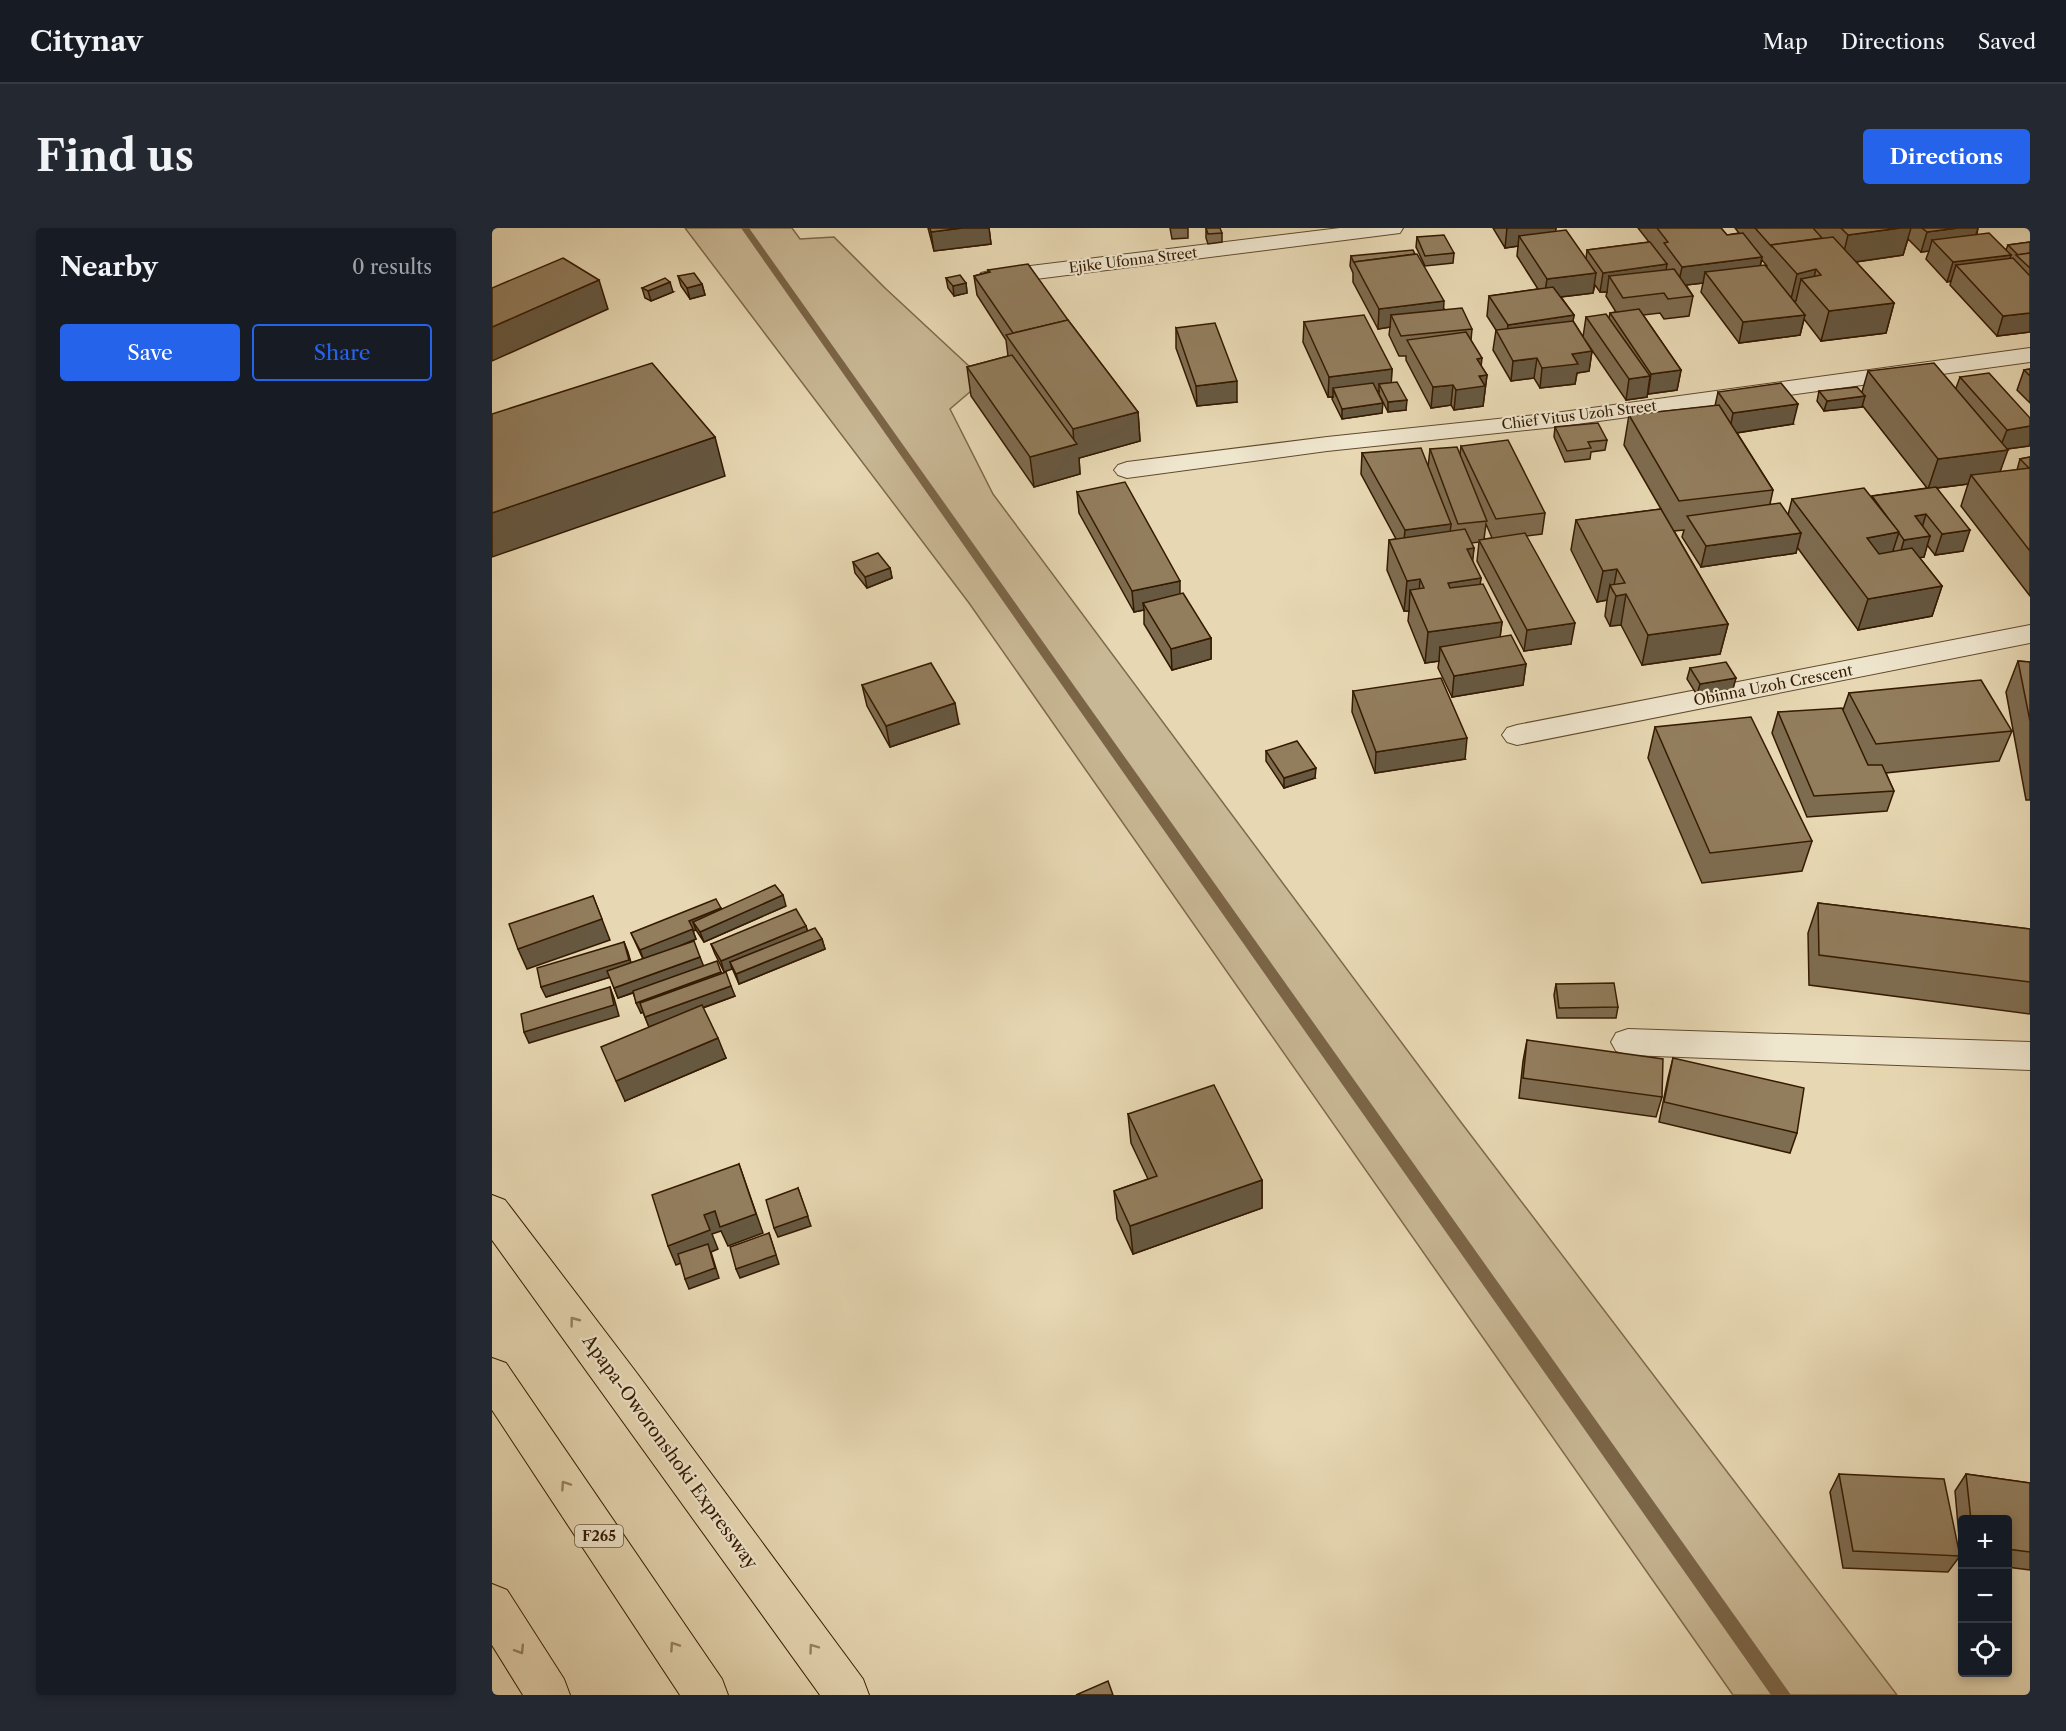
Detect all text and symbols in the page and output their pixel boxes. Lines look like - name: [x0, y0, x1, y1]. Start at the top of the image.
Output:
- text: Citynav: [30, 24, 143, 58]
- text: Map: [1763, 29, 1808, 54]
- text: Directions: [1841, 29, 1945, 54]
- text: Saved: [1978, 29, 2036, 54]
- button: Directions: [1863, 129, 2030, 184]
- text: Find us: [36, 130, 194, 182]
- street label: Ejike Ufonna Street: [1068, 243, 1198, 277]
- text: Nearby: [60, 251, 158, 283]
- text: 0 results: [352, 255, 432, 279]
- button: Save: [60, 324, 240, 381]
- button: Share: [252, 324, 432, 381]
- street label: Chief Vitus Uzoh Street: [1501, 397, 1658, 433]
- street label: Obinna Uzoh Crescent: [1692, 660, 1855, 710]
- one-way arrow: [570, 1316, 581, 1327]
- street label: Apapa-Oworonshoki Expressway: [577, 1330, 763, 1574]
- one-way arrow: [561, 1480, 572, 1491]
- map controls: [1958, 1515, 2012, 1677]
- button: +: [1958, 1515, 2012, 1569]
- road number: F265: [575, 1525, 623, 1547]
- button: −: [1958, 1569, 2012, 1623]
- button: locate: [1958, 1623, 2012, 1677]
- one-way arrow: [670, 1642, 681, 1653]
- one-way arrow: [809, 1643, 820, 1654]
- one-way arrow: [512, 1644, 524, 1654]

